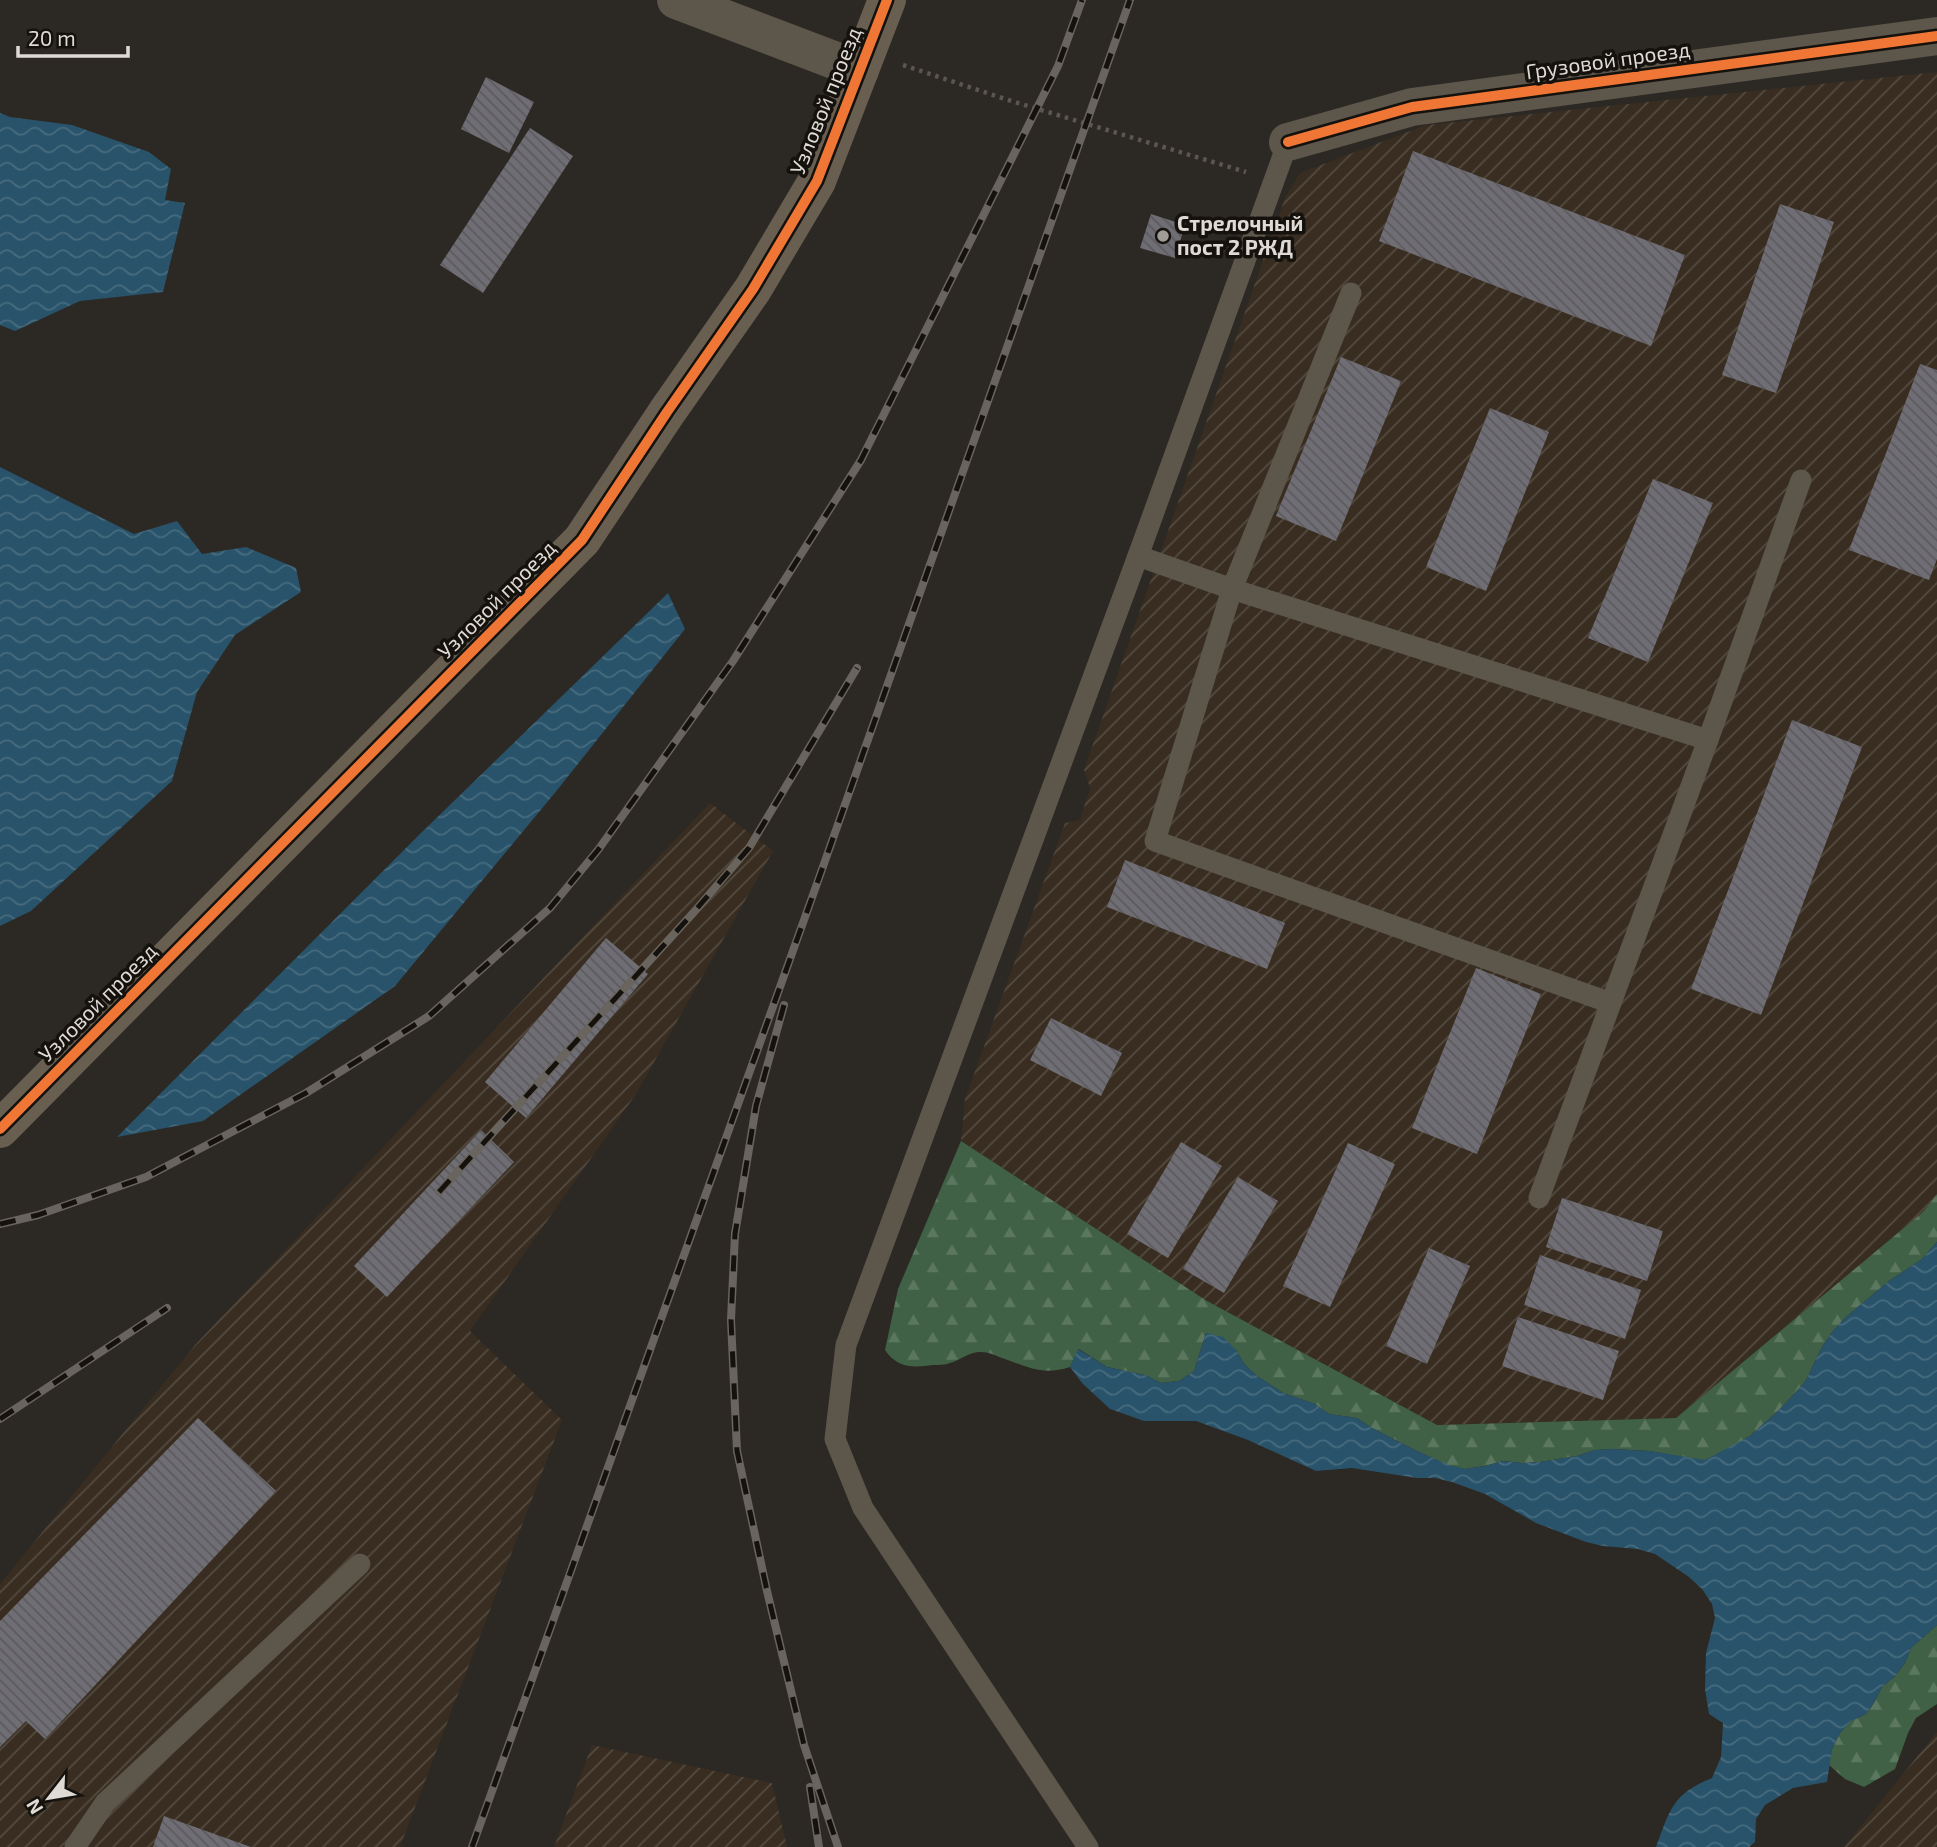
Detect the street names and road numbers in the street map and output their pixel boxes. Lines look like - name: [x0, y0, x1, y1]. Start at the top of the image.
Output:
- street label: Узловой проезд: [784, 23, 866, 178]
- street label: Грузовой проезд: [1524, 36, 1692, 84]
- street label: Узловой проезд: [432, 535, 560, 663]
- street label: Узловой проезд: [33, 938, 161, 1066]

